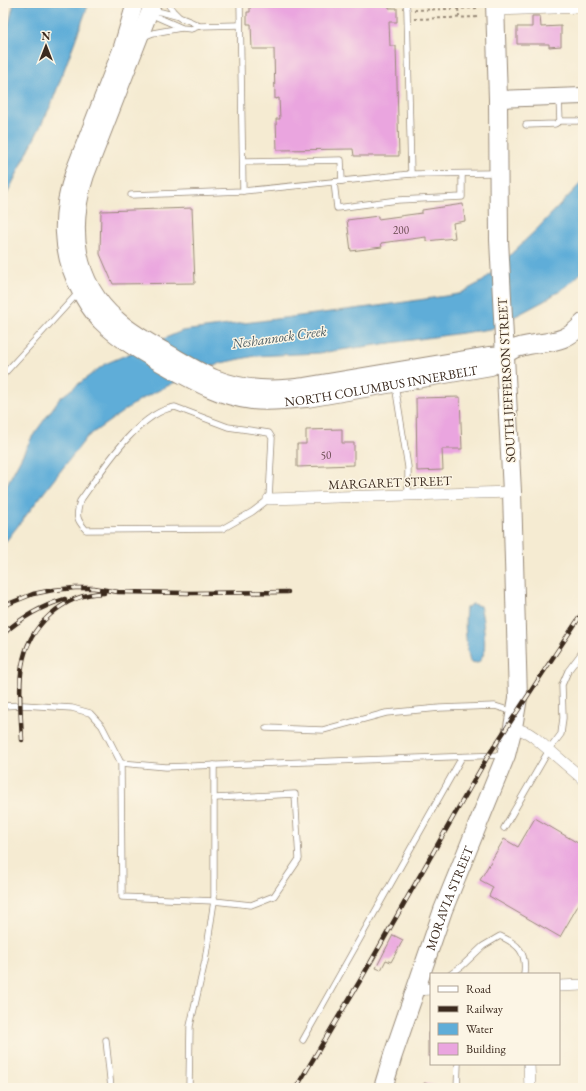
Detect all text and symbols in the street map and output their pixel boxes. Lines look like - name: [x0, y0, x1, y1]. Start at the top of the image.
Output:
- north arrow: [26, 26, 66, 66]
- text: N: [42, 29, 51, 43]
- house number: 200: [393, 223, 409, 237]
- street label: SOUTH JEFFERSON STREET: [494, 297, 519, 463]
- water label: Neshannock Creek: [230, 321, 328, 353]
- street label: NORTH COLUMBUS INNERBELT: [284, 361, 479, 410]
- house number: 50: [321, 448, 331, 462]
- street label: MARGARET STREET: [328, 472, 452, 493]
- street label: MORAVIA STREET: [422, 843, 477, 953]
- legend: [430, 973, 560, 1065]
- text: Road: [466, 981, 492, 997]
- text: Railway: [466, 1001, 504, 1017]
- text: Water: [466, 1021, 493, 1037]
- text: Building: [466, 1041, 507, 1057]

